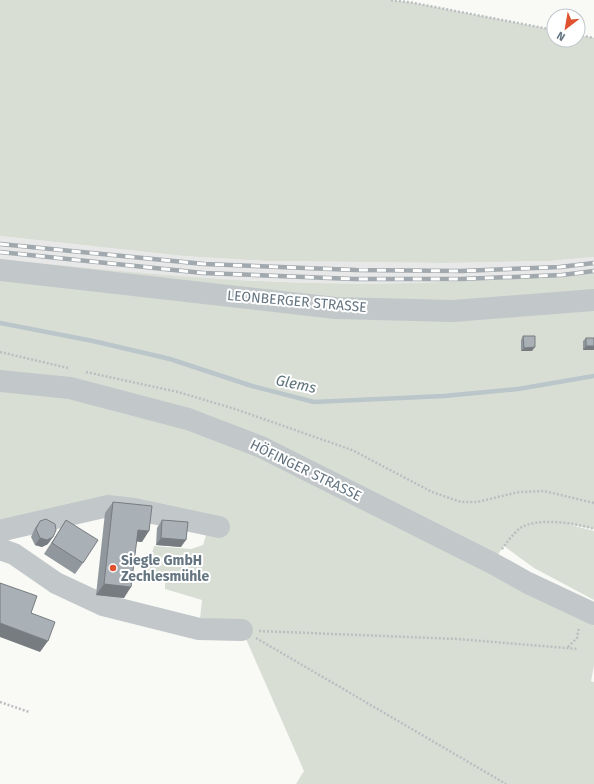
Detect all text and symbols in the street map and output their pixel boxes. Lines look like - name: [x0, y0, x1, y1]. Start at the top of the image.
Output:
- north arrow: [546, 8, 586, 48]
- text: N: [555, 29, 568, 44]
- street label: LEONBERGER STRASSE: [226, 287, 367, 316]
- water label: Glems: [274, 371, 318, 397]
- street label: HÖFINGER STRASSE: [247, 435, 365, 505]
- place label: Siegle GmbH Zechlesmühle: [121, 552, 209, 585]
- marker: Siegle GmbH Zechlesmühle: [108, 563, 118, 573]

